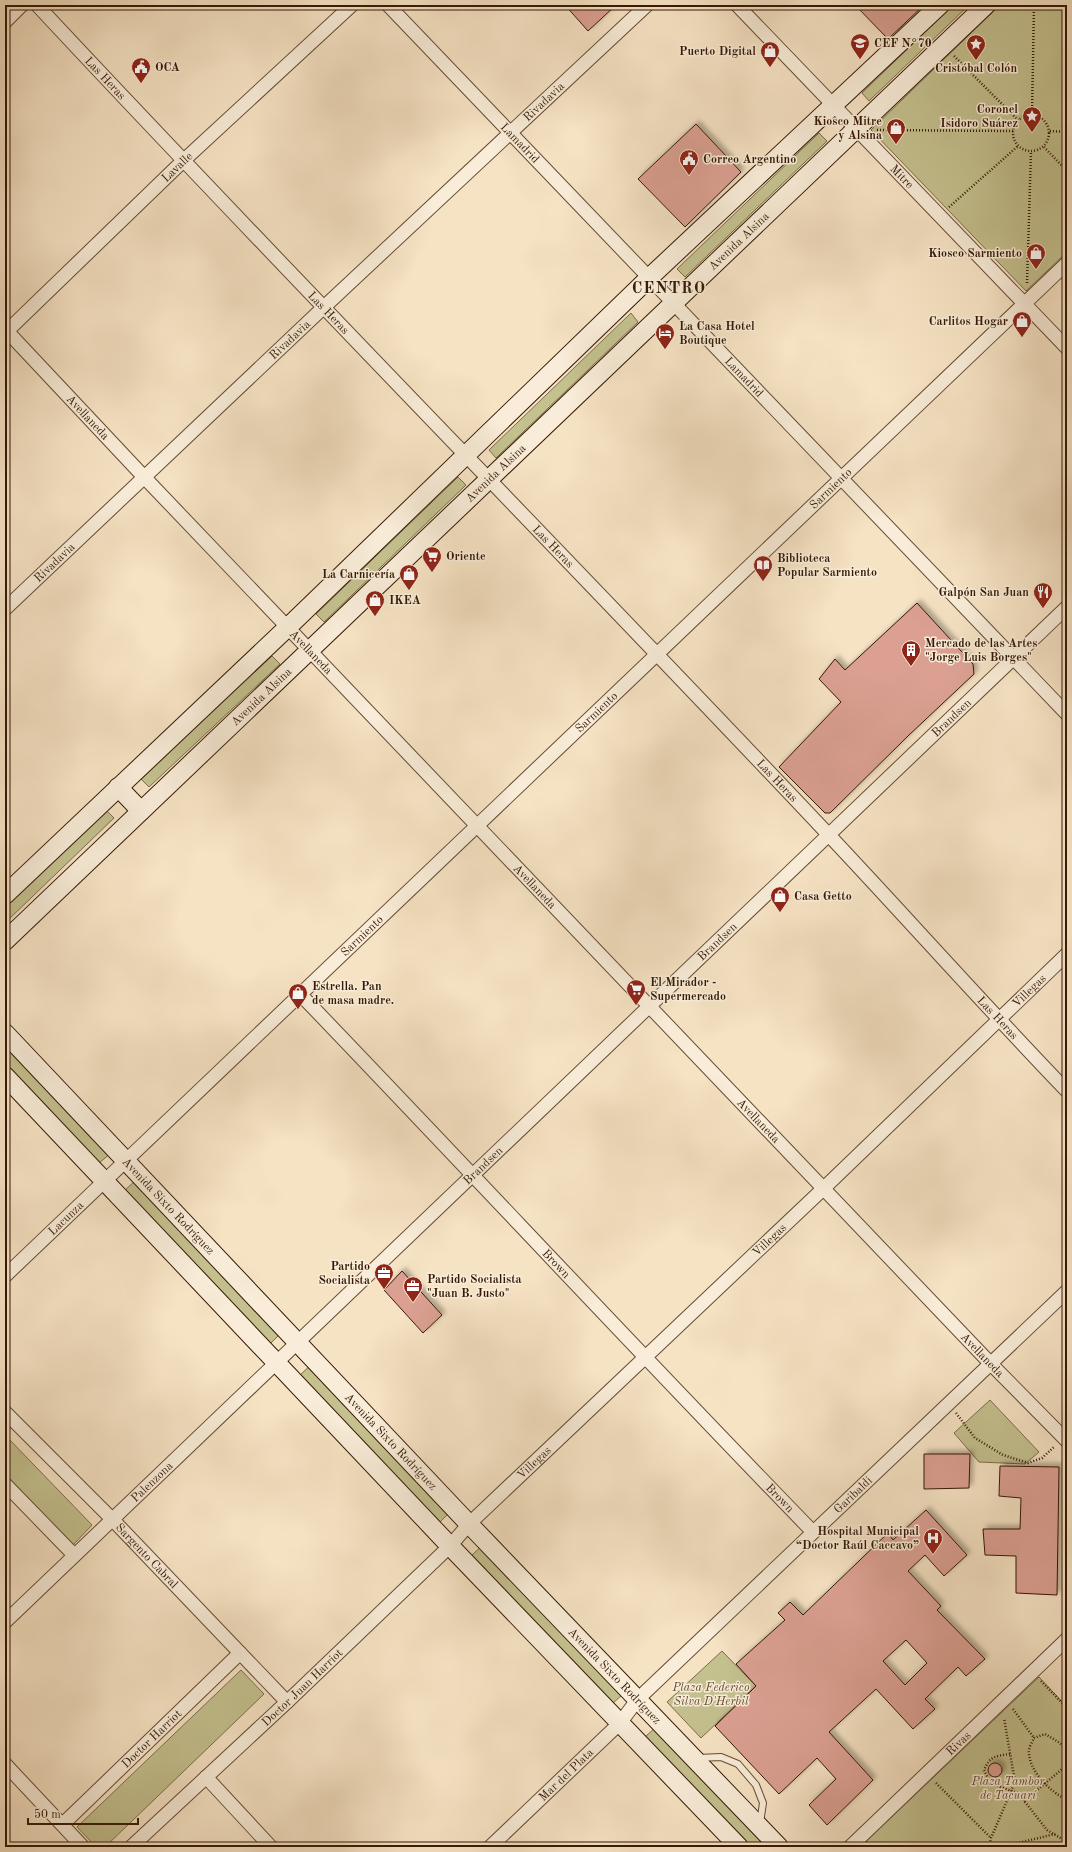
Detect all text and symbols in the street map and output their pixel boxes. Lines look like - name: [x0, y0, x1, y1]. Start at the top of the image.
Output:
- school or university icon: CEF N°70: [849, 32, 871, 60]
- place icon: Cristóbal Colón: [965, 33, 987, 61]
- place label: CEF N°70: [874, 38, 932, 50]
- shop icon: Puerto Digital: [759, 40, 781, 68]
- place label: Puerto Digital: [679, 46, 756, 58]
- street label: Las Heras: [82, 55, 127, 102]
- public building icon: OCA: [130, 56, 152, 84]
- place label: OCA: [155, 62, 180, 74]
- place label: Cristóbal Colón: [935, 63, 1017, 75]
- street label: Rivadavia: [522, 80, 567, 124]
- place label: Coronel Isidoro Suárez: [940, 104, 1018, 130]
- place icon: Coronel Isidoro Suárez: [1021, 105, 1043, 133]
- place label: Kiosco Mitre y Alsina: [814, 116, 882, 142]
- shop icon: Kiosco Mitre y Alsina: [885, 117, 907, 145]
- street label: Lamadrid: [498, 121, 541, 166]
- public building icon: Correo Argentino: [678, 148, 700, 176]
- street label: Lavalle: [160, 150, 196, 185]
- place label: Correo Argentino: [703, 154, 796, 166]
- street label: Mitre: [887, 163, 916, 192]
- street label: Avenida Alsina: [707, 210, 772, 273]
- shop icon: Kiosco Sarmiento: [1025, 242, 1047, 270]
- place label: Kiosco Sarmiento: [928, 248, 1022, 260]
- district label: CENTRO: [632, 281, 706, 297]
- street label: Las Heras: [305, 290, 351, 337]
- shop icon: Carlitos Hogar: [1011, 310, 1033, 338]
- place label: Carlitos Hogar: [929, 316, 1008, 328]
- street label: Rivadavia: [268, 318, 313, 362]
- place label: La Casa Hotel Boutique: [679, 321, 755, 347]
- hotel icon: La Casa Hotel Boutique: [654, 322, 676, 350]
- street label: Lamadrid: [722, 355, 765, 400]
- street label: Avellaneda: [63, 393, 111, 443]
- street label: Avenida Alsina: [464, 442, 529, 505]
- street label: Sarmiento: [808, 466, 855, 512]
- street label: Las Heras: [530, 523, 576, 570]
- street label: Rivadavia: [32, 541, 78, 585]
- supermarket icon: Oriente: [421, 545, 443, 573]
- place label: Oriente: [446, 551, 486, 563]
- place label: Biblioteca Popular Sarmiento: [777, 553, 877, 579]
- library icon: Biblioteca Popular Sarmiento: [752, 554, 774, 582]
- shop icon: La Carnicería: [398, 563, 420, 591]
- place label: La Carnicería: [322, 569, 395, 581]
- restaurant icon: Galpón San Juan: [1032, 581, 1054, 609]
- place label: Galpón San Juan: [939, 587, 1029, 599]
- shop icon: IKEA: [364, 589, 386, 617]
- place label: IKEA: [389, 595, 421, 607]
- street label: Avellaneda: [287, 628, 334, 677]
- place label: Mercado de las Artes "Jorge Luis Borges": [925, 638, 1037, 664]
- building icon: Mercado de las Artes "Jorge Luis Borges": [900, 639, 922, 667]
- street label: Avenida Alsina: [229, 666, 294, 729]
- street label: Sarmiento: [573, 690, 620, 736]
- street label: Brandsen: [930, 697, 974, 740]
- street label: Las Heras: [754, 757, 799, 805]
- street label: Avellaneda: [510, 862, 558, 912]
- shop icon: Casa Getto: [769, 885, 791, 913]
- place label: Casa Getto: [794, 891, 852, 903]
- street label: Sarmiento: [339, 914, 386, 959]
- street label: Brandsen: [696, 920, 740, 963]
- street label: Villegas: [1010, 973, 1049, 1010]
- place label: El Mirador - Supermercado: [650, 977, 726, 1003]
- supermarket icon: El Mirador - Supermercado: [625, 978, 647, 1006]
- place label: Estrella. Pan de masa madre.: [312, 981, 394, 1007]
- shop icon: Estrella. Pan de masa madre.: [287, 982, 309, 1010]
- street label: Las Heras: [974, 995, 1020, 1042]
- street label: Avellaneda: [734, 1097, 782, 1146]
- street label: Brandsen: [462, 1144, 506, 1187]
- street label: Avenida Sixto Rodríguez: [119, 1156, 216, 1257]
- street label: Lacunza: [47, 1199, 86, 1238]
- street label: Villegas: [751, 1222, 789, 1259]
- street label: Brown: [539, 1248, 572, 1281]
- place label: Partido Socialista: [318, 1261, 370, 1287]
- office icon: Partido Socialista: [373, 1262, 395, 1290]
- place label: Partido Socialista "Juan B. Justo": [427, 1274, 522, 1300]
- office icon: Partido Socialista "Juan B. Justo": [402, 1275, 424, 1303]
- street label: Avellaneda: [958, 1331, 1006, 1380]
- street label: Avenida Sixto Rodríguez: [342, 1391, 439, 1493]
- street label: Villegas: [515, 1445, 554, 1482]
- street label: Palenzona: [129, 1460, 176, 1505]
- street label: Garibaldi: [832, 1475, 875, 1516]
- street label: Brown: [763, 1482, 796, 1516]
- street label: Sargento Cabral: [113, 1522, 180, 1591]
- place label: Hospital Municipal “Doctor Raúl Caccavo”: [796, 1526, 919, 1552]
- hospital icon: Hospital Municipal “Doctor Raúl Caccavo”: [922, 1527, 944, 1555]
- street label: Avenida Sixto Rodríguez: [565, 1626, 663, 1727]
- street label: Doctor Juan Harriot: [260, 1647, 345, 1729]
- park label: Plaza Federico Silva D'Herbil: [672, 1682, 750, 1708]
- street label: Doctor Harriot: [120, 1708, 184, 1771]
- street label: Rivas: [944, 1730, 974, 1758]
- street label: Mar del Plata: [537, 1747, 596, 1804]
- park label: Plaza Tambor de Tacuarí: [971, 1776, 1045, 1802]
- scale bar: [28, 1800, 138, 1826]
- text: 50 m: [34, 1808, 61, 1821]

